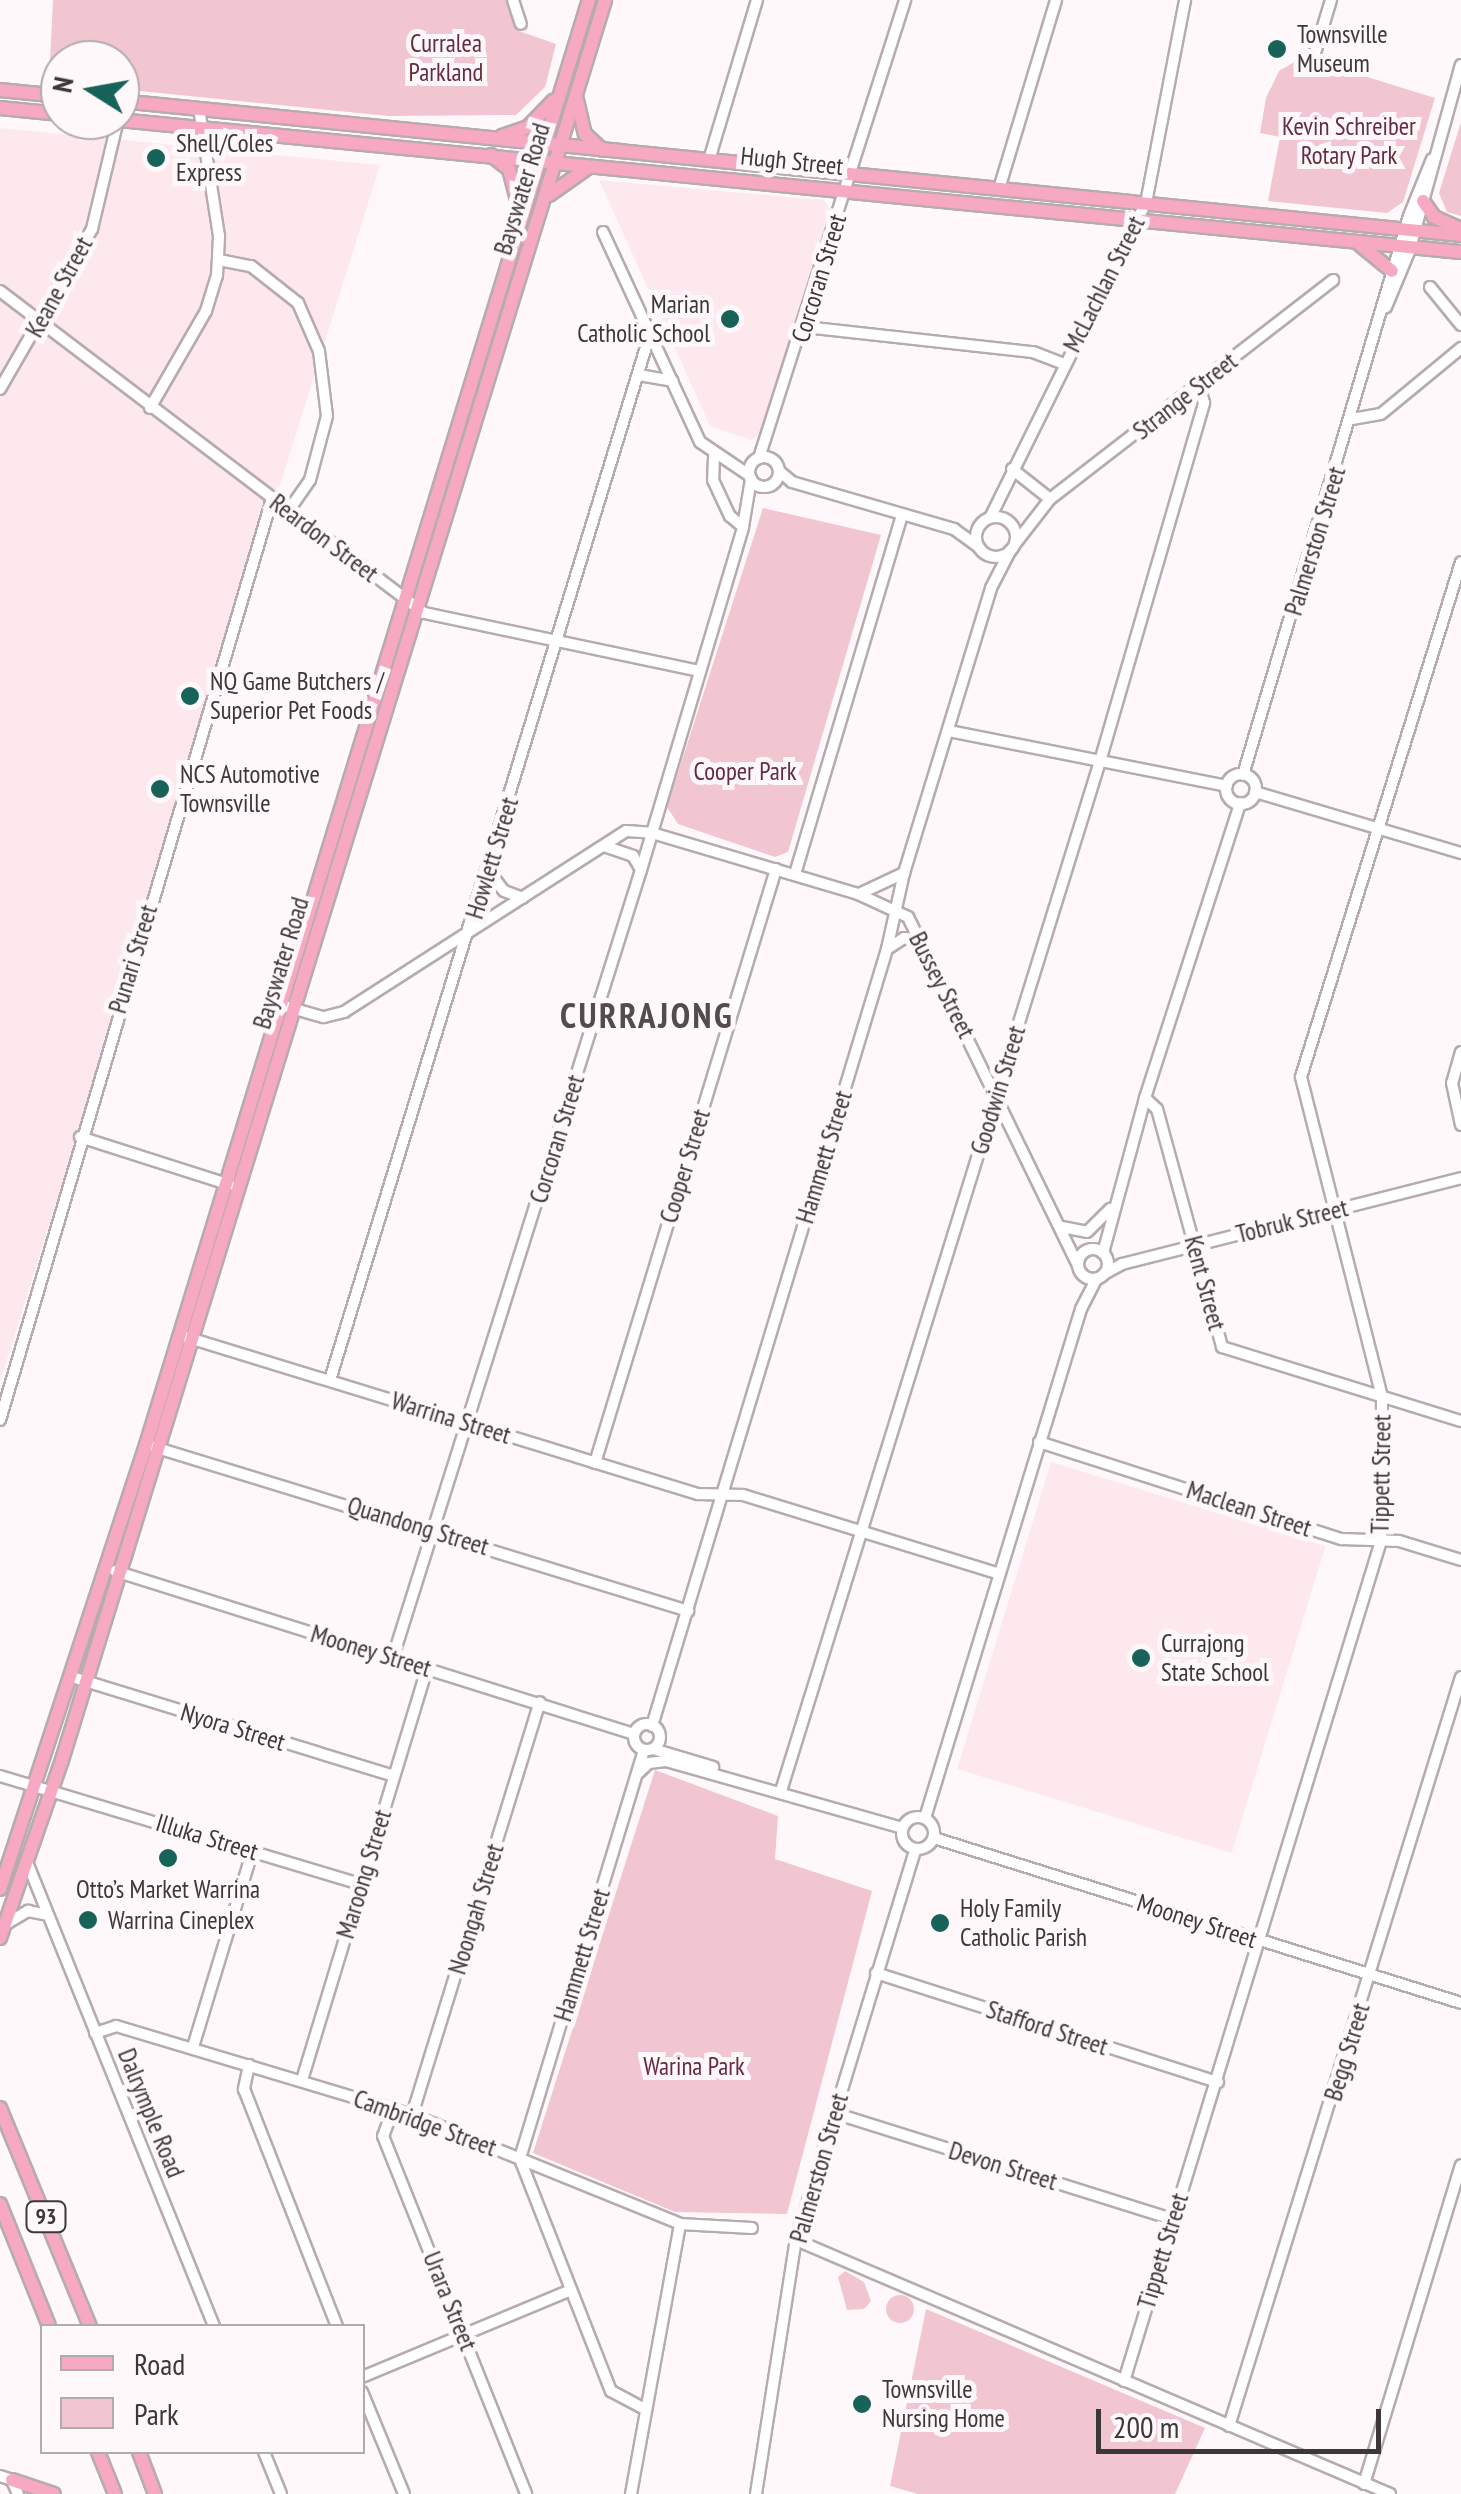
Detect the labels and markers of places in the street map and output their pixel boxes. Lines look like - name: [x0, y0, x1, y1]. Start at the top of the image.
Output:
- place label: Townsville Museum: [1297, 20, 1387, 79]
- marker: Townsville Museum: [1266, 38, 1288, 60]
- place label: Shell/Coles Express: [176, 129, 273, 188]
- marker: Shell/Coles Express: [145, 147, 167, 169]
- place label: Marian Catholic School: [577, 290, 710, 349]
- marker: Marian Catholic School: [719, 308, 741, 330]
- place label: NQ Game Butchers / Superior Pet Foods: [210, 667, 384, 726]
- marker: NQ Game Butchers / Superior Pet Foods: [179, 685, 201, 707]
- place label: NCS Automotive Townsville: [180, 760, 320, 819]
- marker: NCS Automotive Townsville: [149, 778, 171, 800]
- place label: Currajong State School: [1161, 1629, 1269, 1688]
- marker: Currajong State School: [1130, 1647, 1152, 1669]
- marker: Otto’s Market Warrina: [157, 1847, 179, 1869]
- place label: Otto’s Market Warrina: [76, 1874, 260, 1904]
- place label: Holy Family Catholic Parish: [960, 1894, 1088, 1953]
- place label: Warrina Cineplex: [108, 1905, 254, 1935]
- marker: Warrina Cineplex: [77, 1909, 99, 1931]
- marker: Holy Family Catholic Parish: [929, 1912, 951, 1934]
- place label: Townsville Nursing Home: [882, 2375, 1005, 2434]
- marker: Townsville Nursing Home: [851, 2393, 873, 2415]

